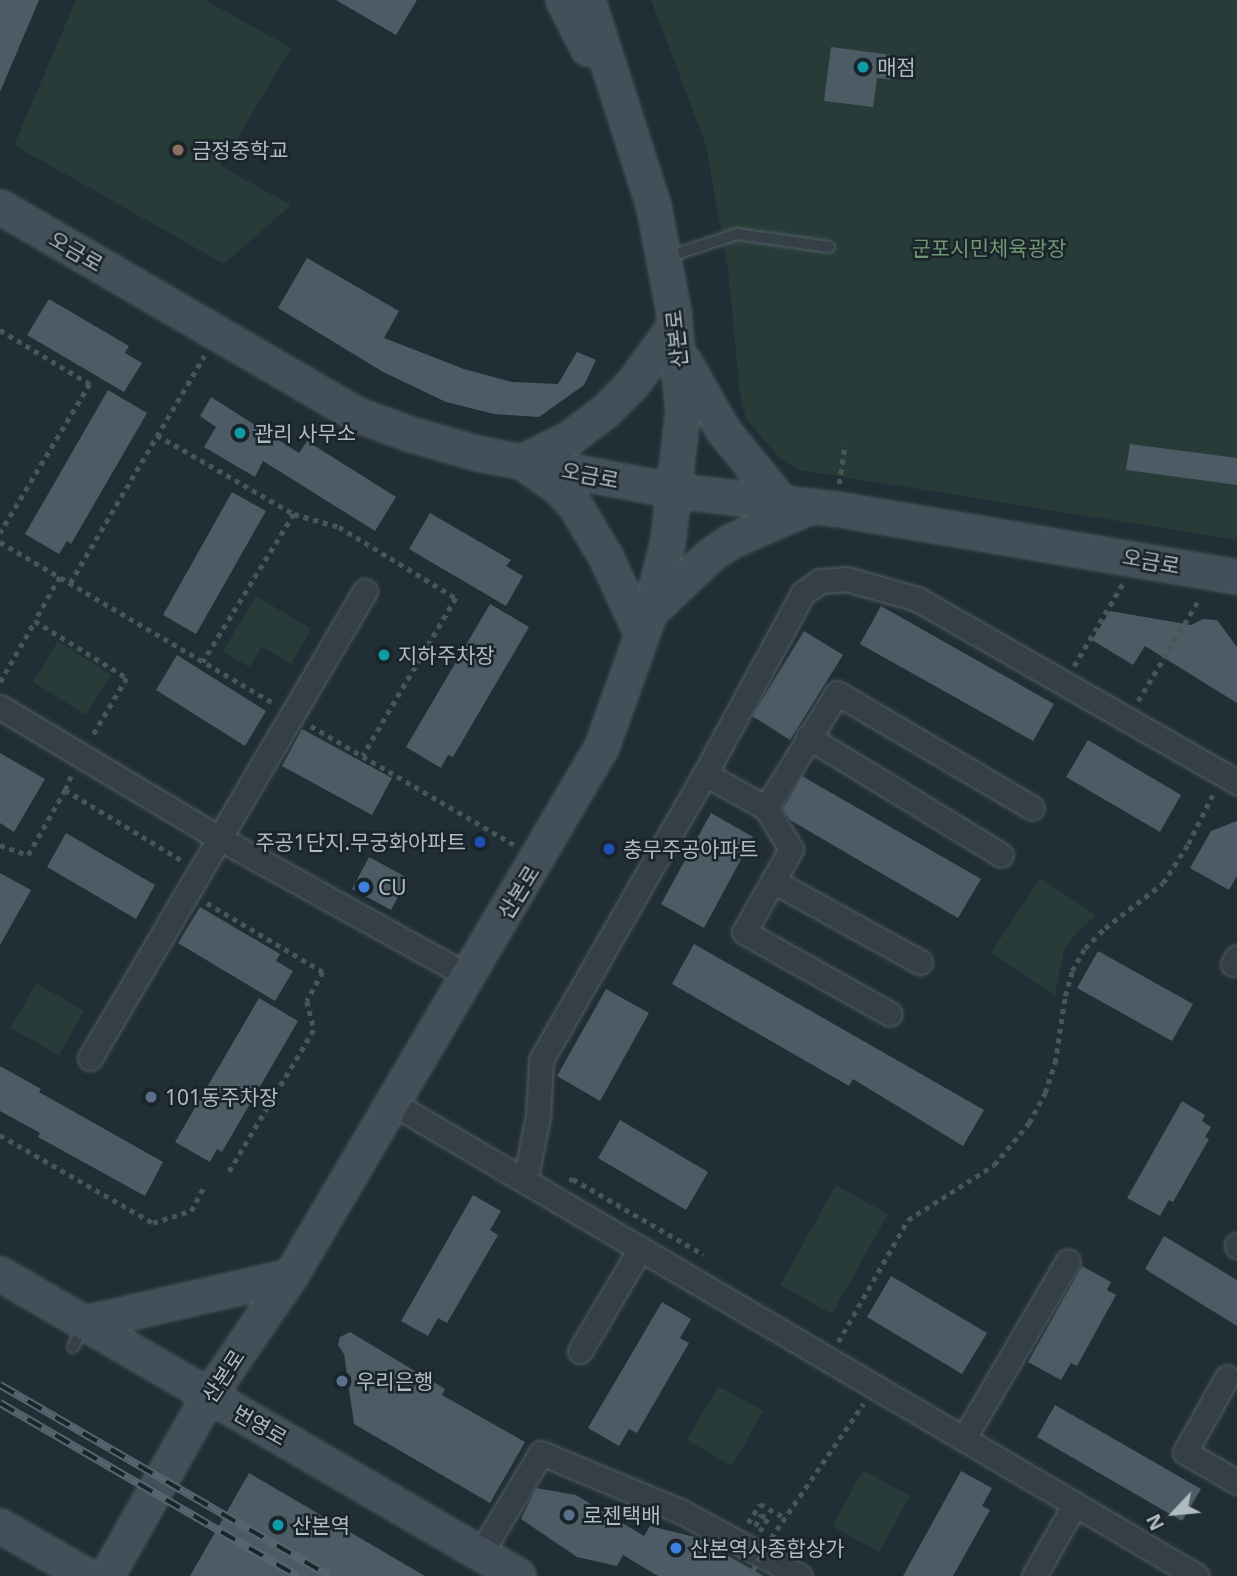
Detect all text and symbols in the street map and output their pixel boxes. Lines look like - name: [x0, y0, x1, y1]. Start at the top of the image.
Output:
- place label: 매점: [877, 54, 916, 80]
- marker: 매점: [855, 59, 871, 75]
- place label: 금정중학교: [192, 137, 289, 163]
- marker: 금정중학교: [170, 142, 186, 158]
- street label: 오금로: [45, 226, 107, 276]
- park label: 군포시민체육광장: [912, 235, 1066, 261]
- street label: 산본로: [660, 309, 692, 369]
- place label: 관리 사무소: [254, 420, 356, 446]
- marker: 관리 사무소: [232, 425, 248, 441]
- street label: 오금로: [559, 457, 621, 493]
- street label: 오금로: [1120, 544, 1182, 578]
- place label: 지하주차장: [398, 642, 495, 668]
- marker: 지하주차장: [376, 647, 392, 663]
- place label: 주공1단지.무궁화아파트: [255, 829, 466, 855]
- marker: 주공1단지.무궁화아파트: [472, 834, 488, 850]
- place label: 충무주공아파트: [623, 836, 758, 862]
- marker: 충무주공아파트: [601, 841, 617, 857]
- street label: 산본로: [492, 861, 544, 923]
- place label: CU: [378, 874, 407, 900]
- marker: CU: [356, 879, 372, 895]
- place label: 101동주차장: [165, 1084, 278, 1110]
- marker: 101동주차장: [143, 1089, 159, 1105]
- street label: 산본로: [197, 1345, 249, 1407]
- place label: 우리은행: [356, 1368, 433, 1394]
- marker: 우리은행: [334, 1373, 350, 1389]
- street label: 번영로: [229, 1400, 291, 1450]
- north arrow: [1139, 1478, 1209, 1548]
- place label: 로젠택배: [583, 1502, 660, 1528]
- marker: 로젠택배: [561, 1507, 577, 1523]
- text: N: [1140, 1510, 1170, 1535]
- place label: 산본역: [292, 1512, 350, 1538]
- marker: 산본역: [270, 1517, 286, 1533]
- place label: 산본역사종합상가: [690, 1535, 845, 1561]
- marker: 산본역사종합상가: [668, 1540, 684, 1556]

